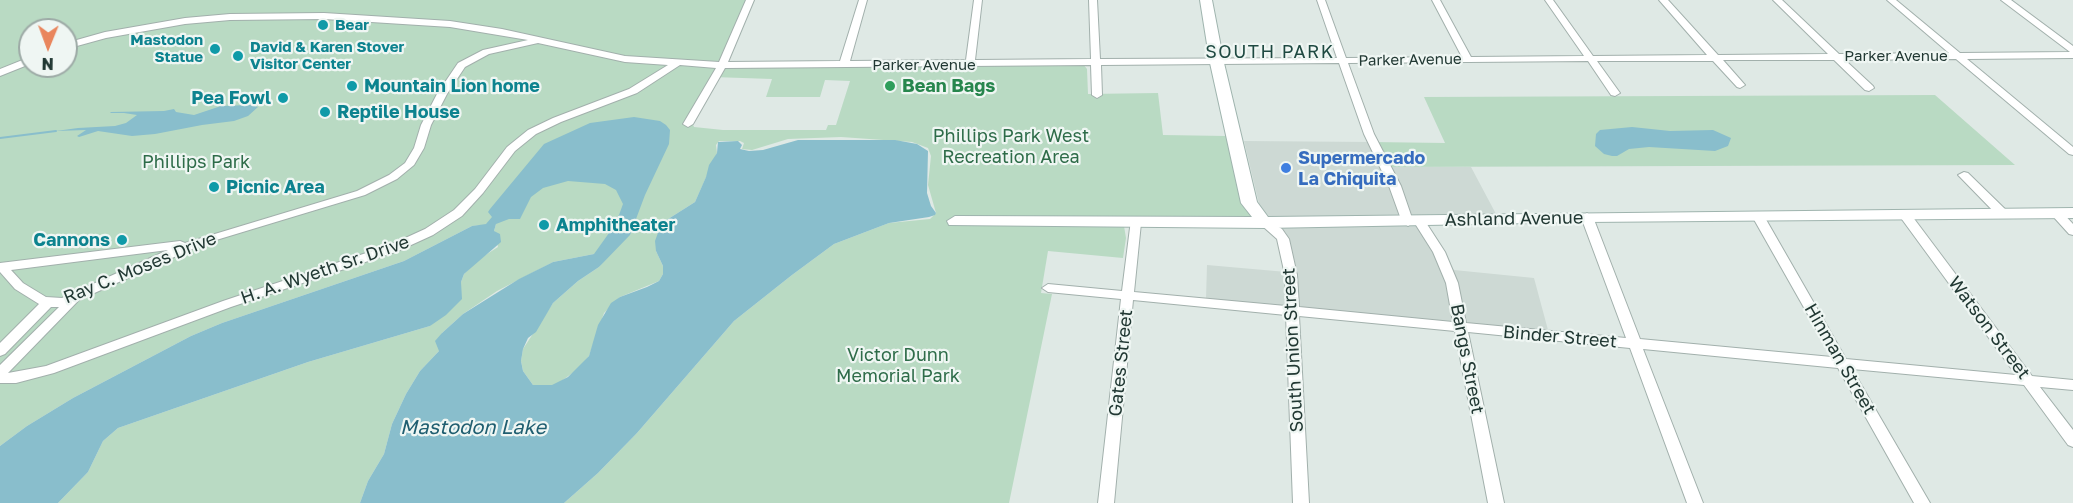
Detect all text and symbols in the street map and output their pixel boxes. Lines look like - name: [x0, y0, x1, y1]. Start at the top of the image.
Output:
- place label: Bear: [335, 16, 369, 34]
- north arrow: [18, 18, 78, 78]
- marker: Bear: [316, 18, 330, 32]
- place label: Mastodon Statue: [130, 31, 203, 66]
- place label: David & Karen Stover Visitor Center: [250, 38, 404, 73]
- district label: SOUTH PARK: [1205, 41, 1335, 63]
- marker: Mastodon Statue: [208, 42, 222, 56]
- street label: Parker Avenue: [1844, 47, 1948, 65]
- marker: David & Karen Stover Visitor Center: [231, 49, 245, 63]
- street label: Parker Avenue: [1358, 50, 1462, 70]
- text: N: [41, 54, 54, 74]
- street label: Parker Avenue: [872, 56, 976, 74]
- place label: Mountain Lion home: [364, 75, 540, 97]
- place label: Bean Bags: [902, 75, 995, 97]
- marker: Mountain Lion home: [345, 79, 359, 93]
- marker: Bean Bags: [883, 79, 897, 93]
- place label: Pea Fowl: [191, 87, 271, 109]
- marker: Pea Fowl: [276, 91, 290, 105]
- place label: Reptile House: [337, 101, 460, 123]
- marker: Reptile House: [318, 105, 332, 119]
- park label: Phillips Park West Recreation Area: [933, 125, 1089, 168]
- place label: Supermercado La Chiquita: [1298, 147, 1425, 190]
- park label: Phillips Park: [142, 151, 250, 173]
- marker: Supermercado La Chiquita: [1279, 161, 1293, 175]
- place label: Picnic Area: [226, 176, 325, 198]
- marker: Picnic Area: [207, 180, 221, 194]
- street label: Ashland Avenue: [1444, 207, 1584, 231]
- place label: Amphitheater: [556, 214, 675, 236]
- marker: Amphitheater: [537, 218, 551, 232]
- street label: Ray C. Moses Drive: [60, 227, 220, 309]
- place label: Cannons: [33, 229, 110, 251]
- street label: H. A. Wyeth Sr. Drive: [238, 231, 412, 309]
- marker: Cannons: [115, 233, 129, 247]
- street label: South Union Street: [1278, 267, 1308, 433]
- street label: Watson Street: [1943, 272, 2035, 384]
- street label: Hinman Street: [1800, 300, 1880, 418]
- street label: Bangs Street: [1446, 302, 1488, 416]
- street label: Gates Street: [1105, 308, 1137, 418]
- street label: Binder Street: [1502, 321, 1618, 353]
- park label: Victor Dunn Memorial Park: [836, 344, 960, 386]
- water label: Mastodon Lake: [400, 416, 546, 440]

